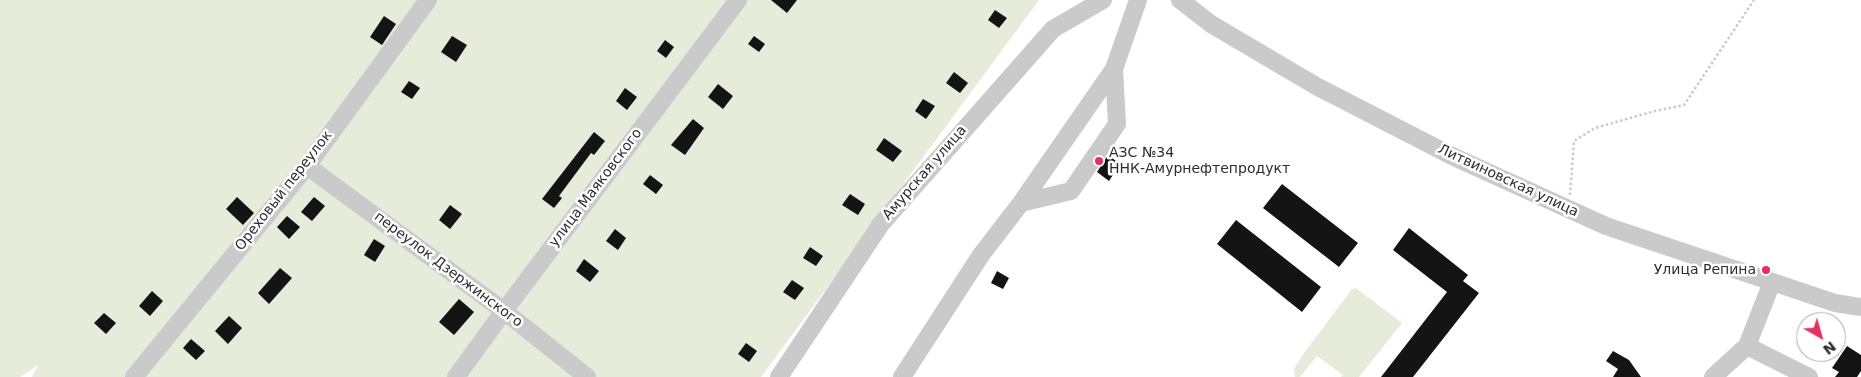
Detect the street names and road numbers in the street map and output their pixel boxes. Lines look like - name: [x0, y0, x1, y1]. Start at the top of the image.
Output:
- street label: Амурская улица: [880, 122, 970, 224]
- street label: улица Маяковского: [546, 125, 646, 251]
- street label: Ореховый переулок: [232, 128, 336, 254]
- street label: Литвиновская улица: [1435, 141, 1581, 221]
- street label: переулок Дзержинского: [371, 209, 525, 331]

